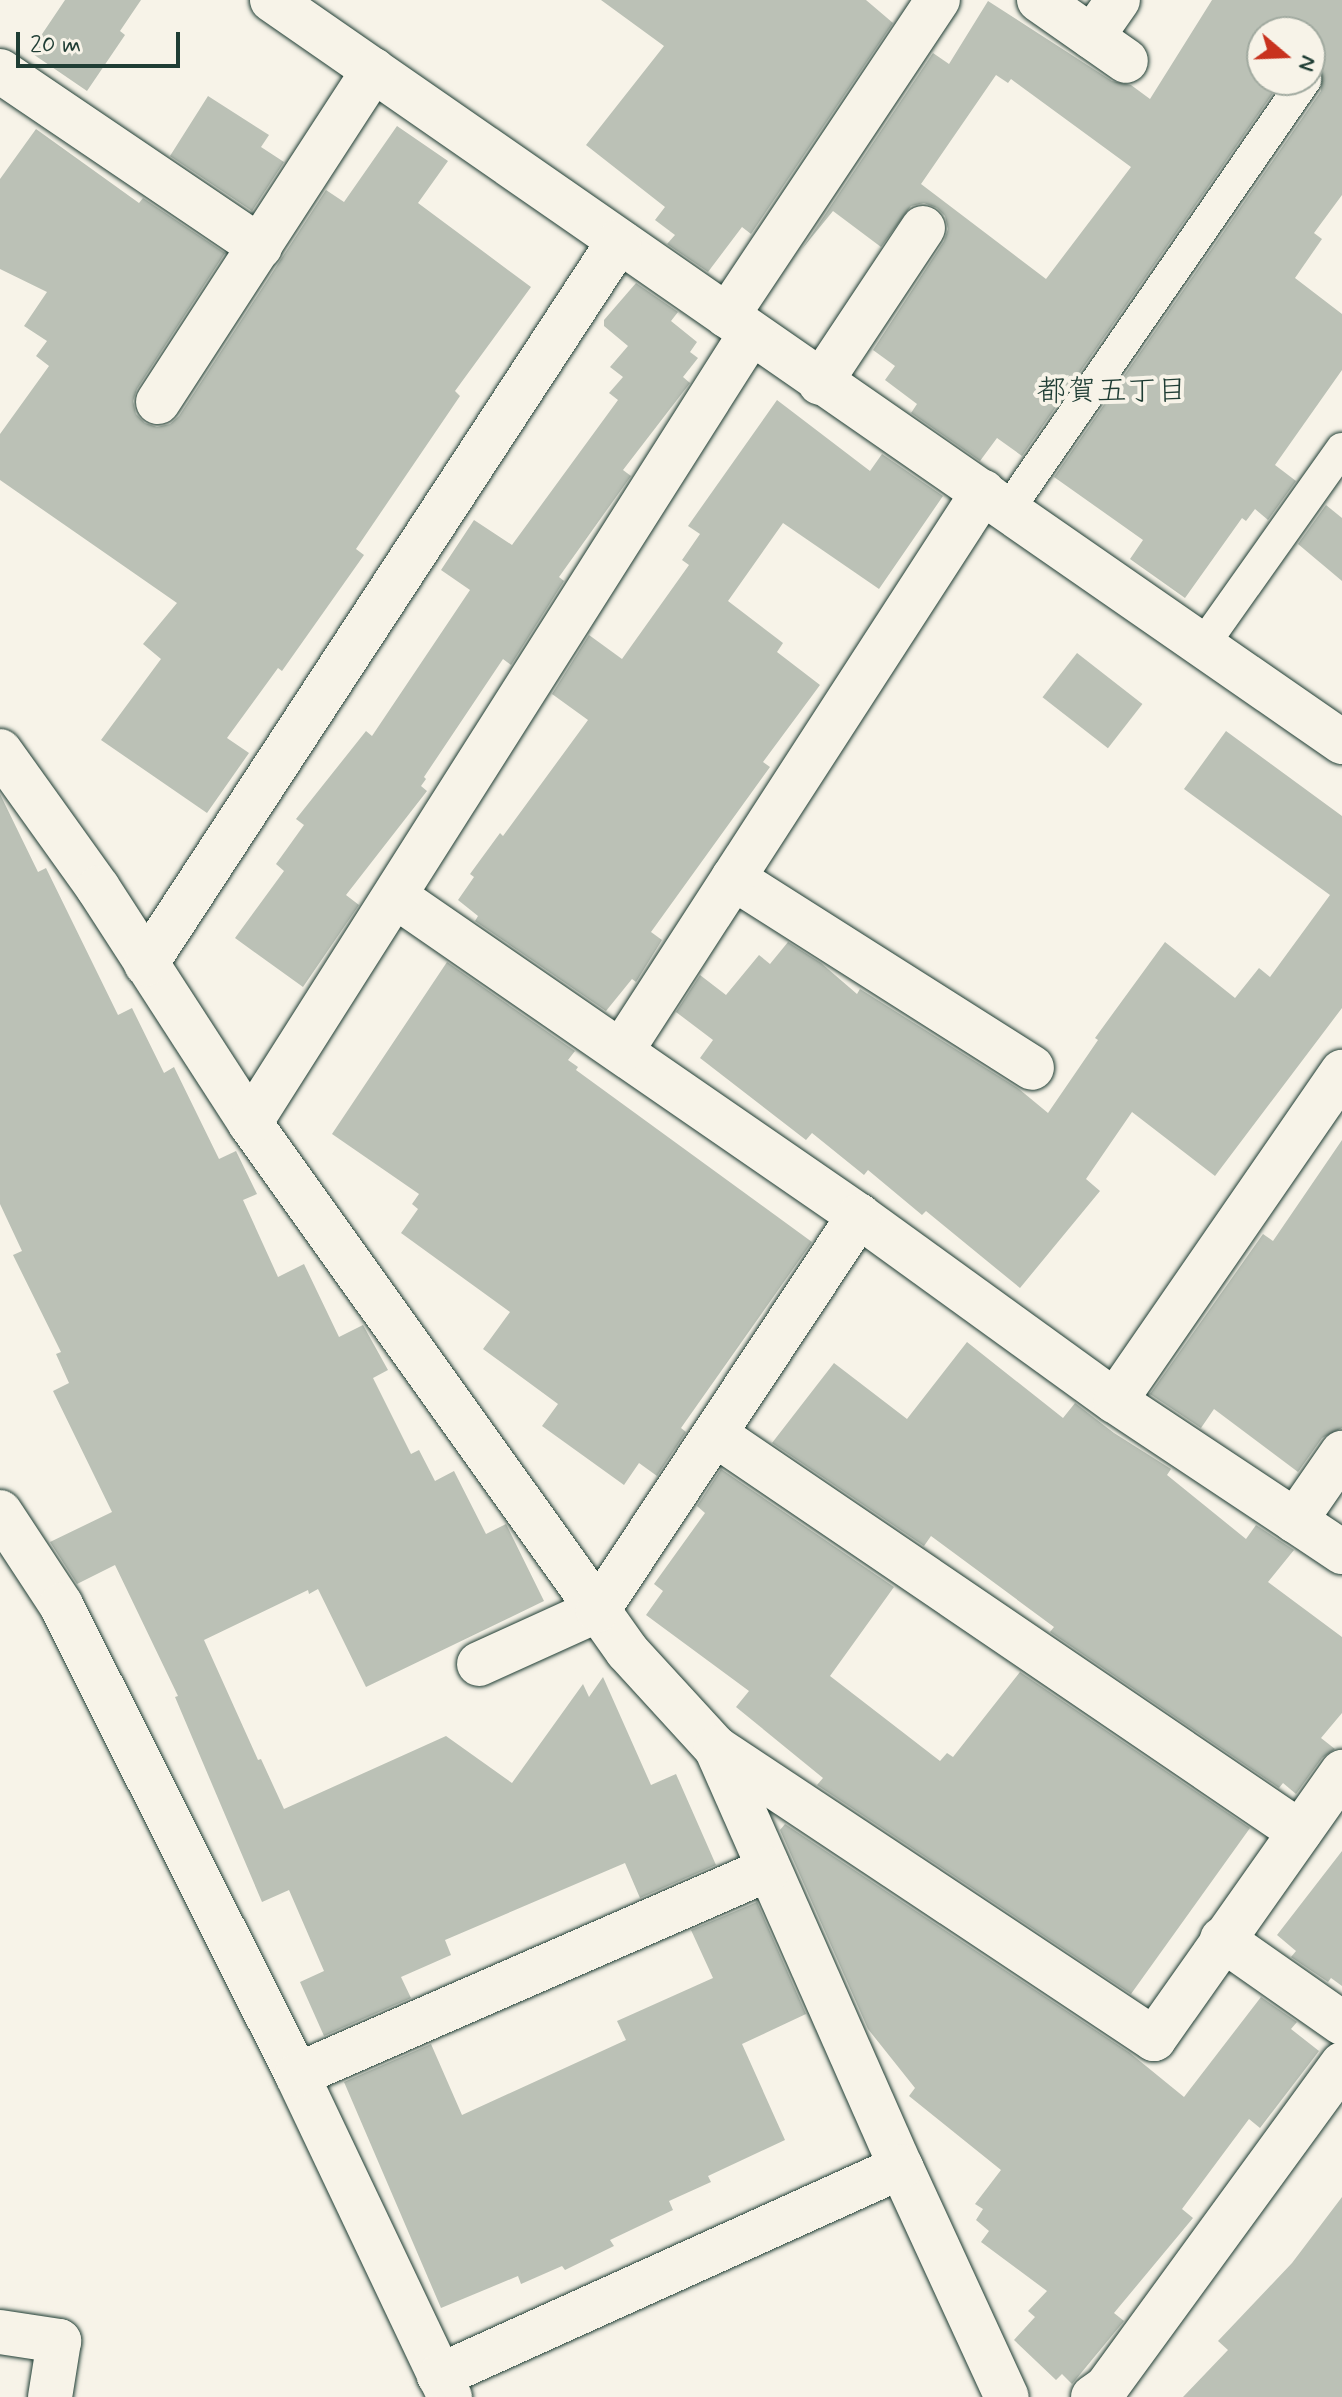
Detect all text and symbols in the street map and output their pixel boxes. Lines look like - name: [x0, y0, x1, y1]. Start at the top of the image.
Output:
- scale bar: [20, 16, 184, 66]
- north arrow: [1246, 16, 1326, 96]
- text: 20 m: [30, 30, 81, 61]
- text: N: [1291, 52, 1322, 75]
- district label: 都賀五丁目: [1037, 374, 1187, 410]

